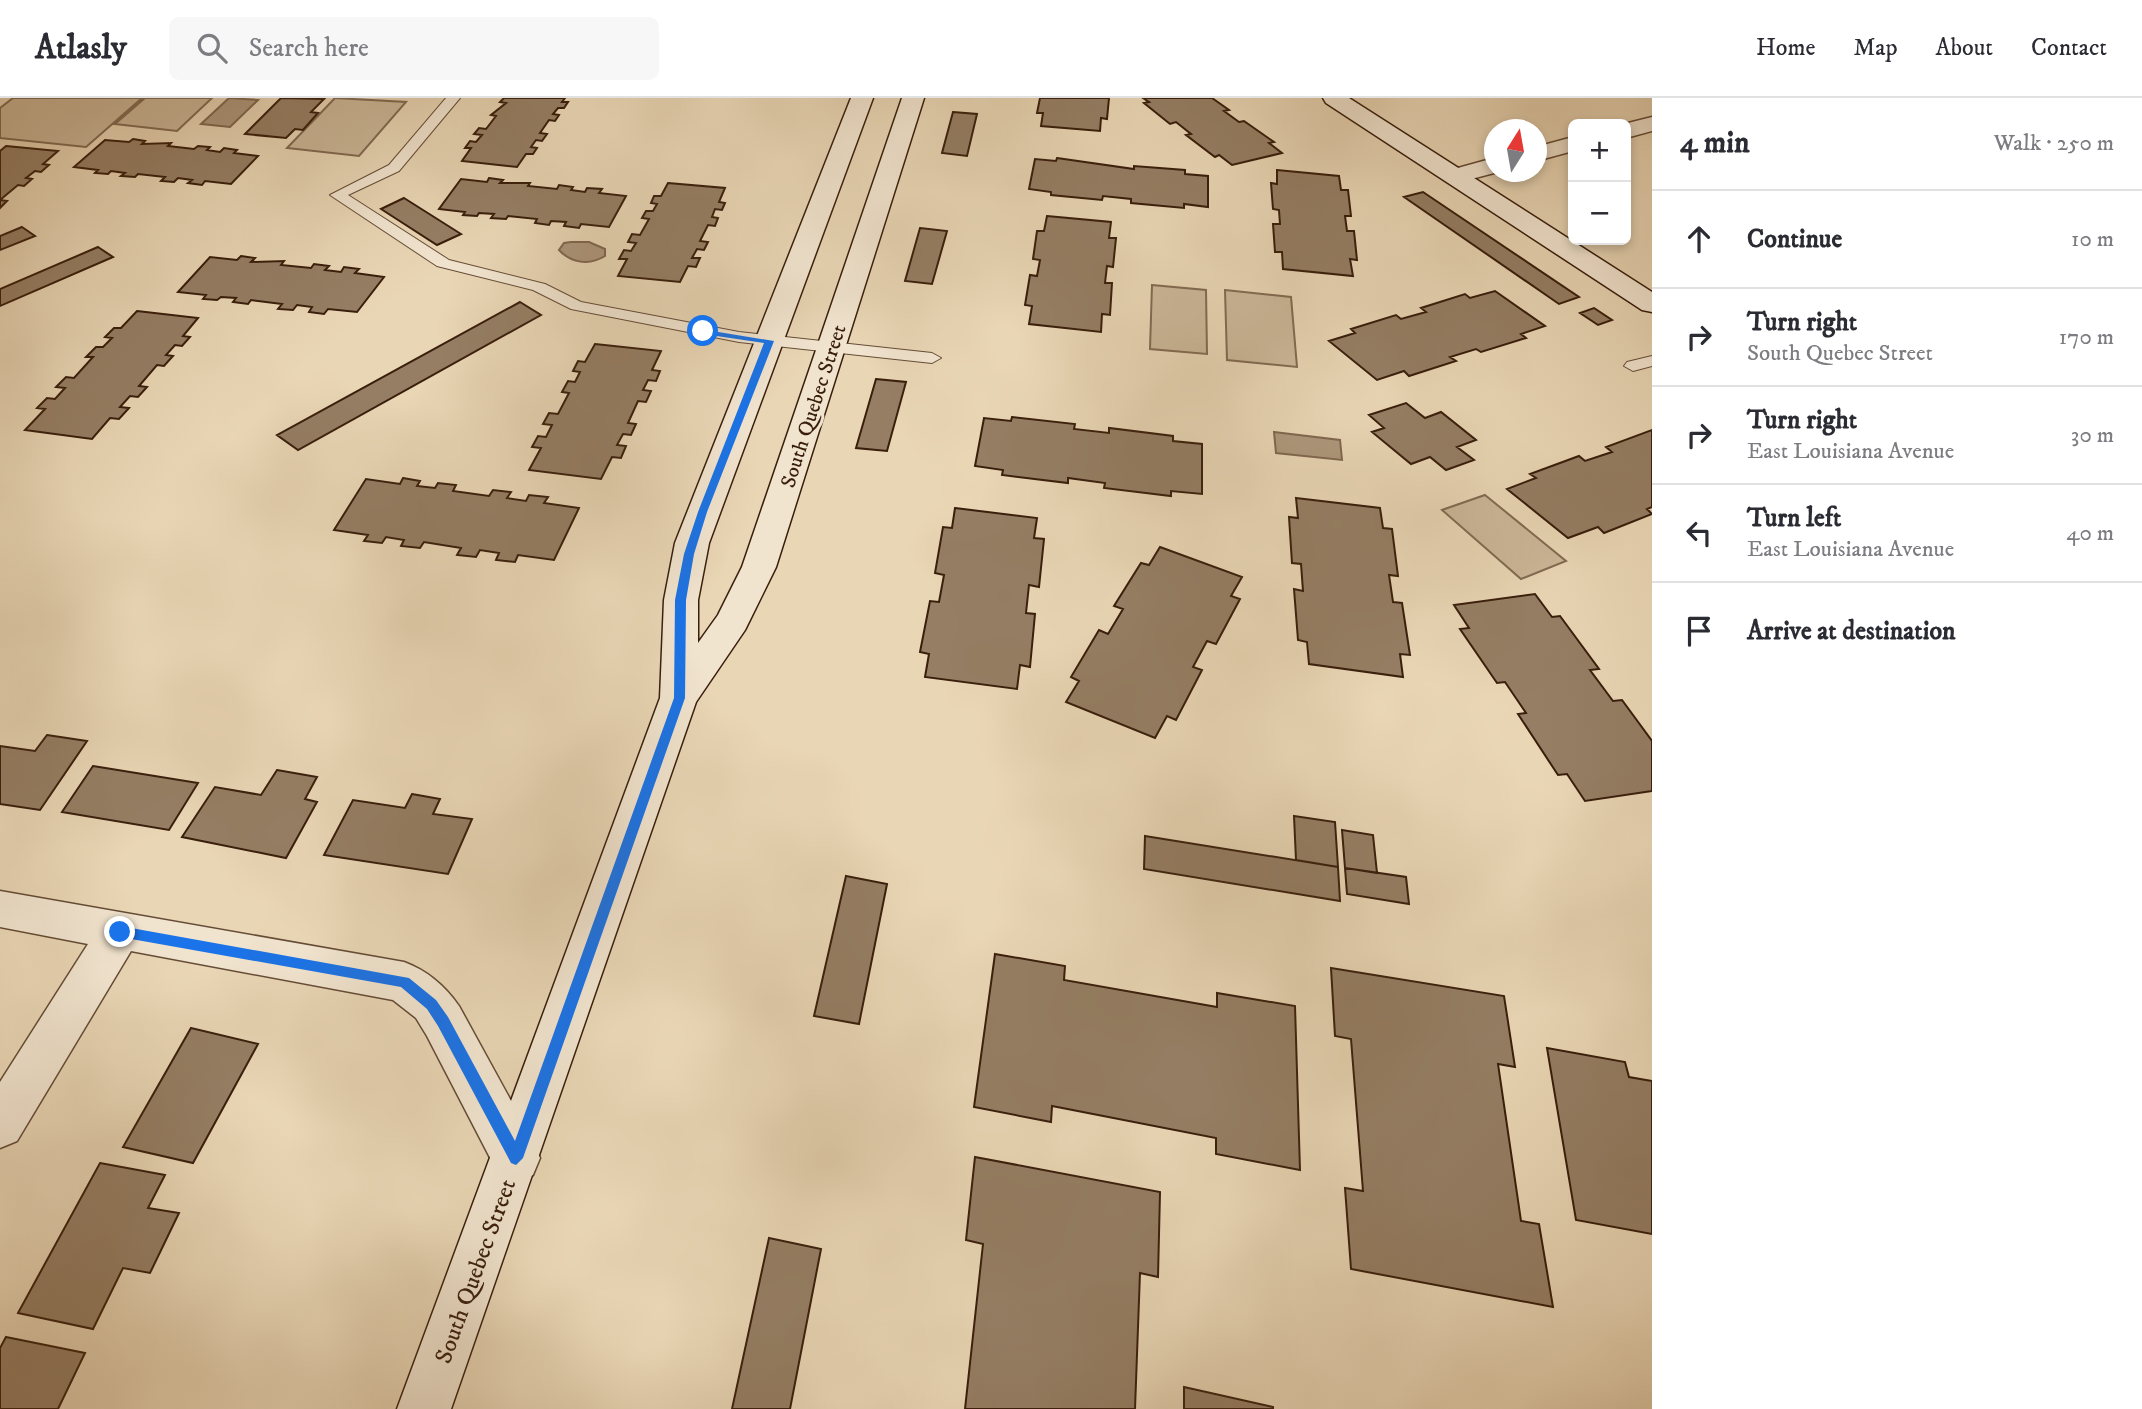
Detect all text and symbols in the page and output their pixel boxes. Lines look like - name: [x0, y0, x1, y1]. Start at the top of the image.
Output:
- search box: [169, 17, 659, 80]
- text: Atlasly: [35, 28, 127, 69]
- icon: search: [193, 29, 231, 67]
- text: Search here: [249, 32, 369, 65]
- text: Home: [1756, 33, 1815, 63]
- text: Map: [1853, 33, 1898, 63]
- text: About: [1936, 33, 1993, 63]
- text: Contact: [2031, 33, 2107, 63]
- north arrow: [1484, 119, 1547, 182]
- map controls: [1568, 119, 1631, 245]
- button: +: [1568, 119, 1631, 182]
- text: 4 min: [1680, 125, 1750, 162]
- text: Walk · 250 m: [1994, 129, 2114, 158]
- button: −: [1568, 182, 1631, 245]
- icon: ahead: [1680, 220, 1718, 258]
- text: Continue: [1747, 223, 1842, 256]
- text: 10 m: [2071, 225, 2114, 254]
- text: Turn right: [1747, 306, 1857, 339]
- route start: [687, 315, 718, 346]
- icon: right: [1680, 318, 1718, 356]
- street label: South Quebec Street: [775, 321, 853, 491]
- text: 170 m: [2059, 323, 2114, 352]
- text: South Quebec Street: [1747, 339, 1933, 368]
- text: Turn right: [1747, 404, 1857, 437]
- icon: right: [1680, 416, 1718, 454]
- text: 30 m: [2071, 421, 2114, 450]
- text: East Louisiana Avenue: [1747, 437, 1954, 466]
- text: Turn left: [1747, 502, 1841, 535]
- icon: left: [1680, 514, 1718, 552]
- text: 40 m: [2066, 519, 2114, 548]
- text: East Louisiana Avenue: [1747, 535, 1954, 564]
- icon: arrive: [1680, 612, 1718, 650]
- text: Arrive at destination: [1747, 615, 1956, 648]
- route end: [104, 916, 135, 947]
- street label: South Quebec Street: [429, 1175, 523, 1368]

